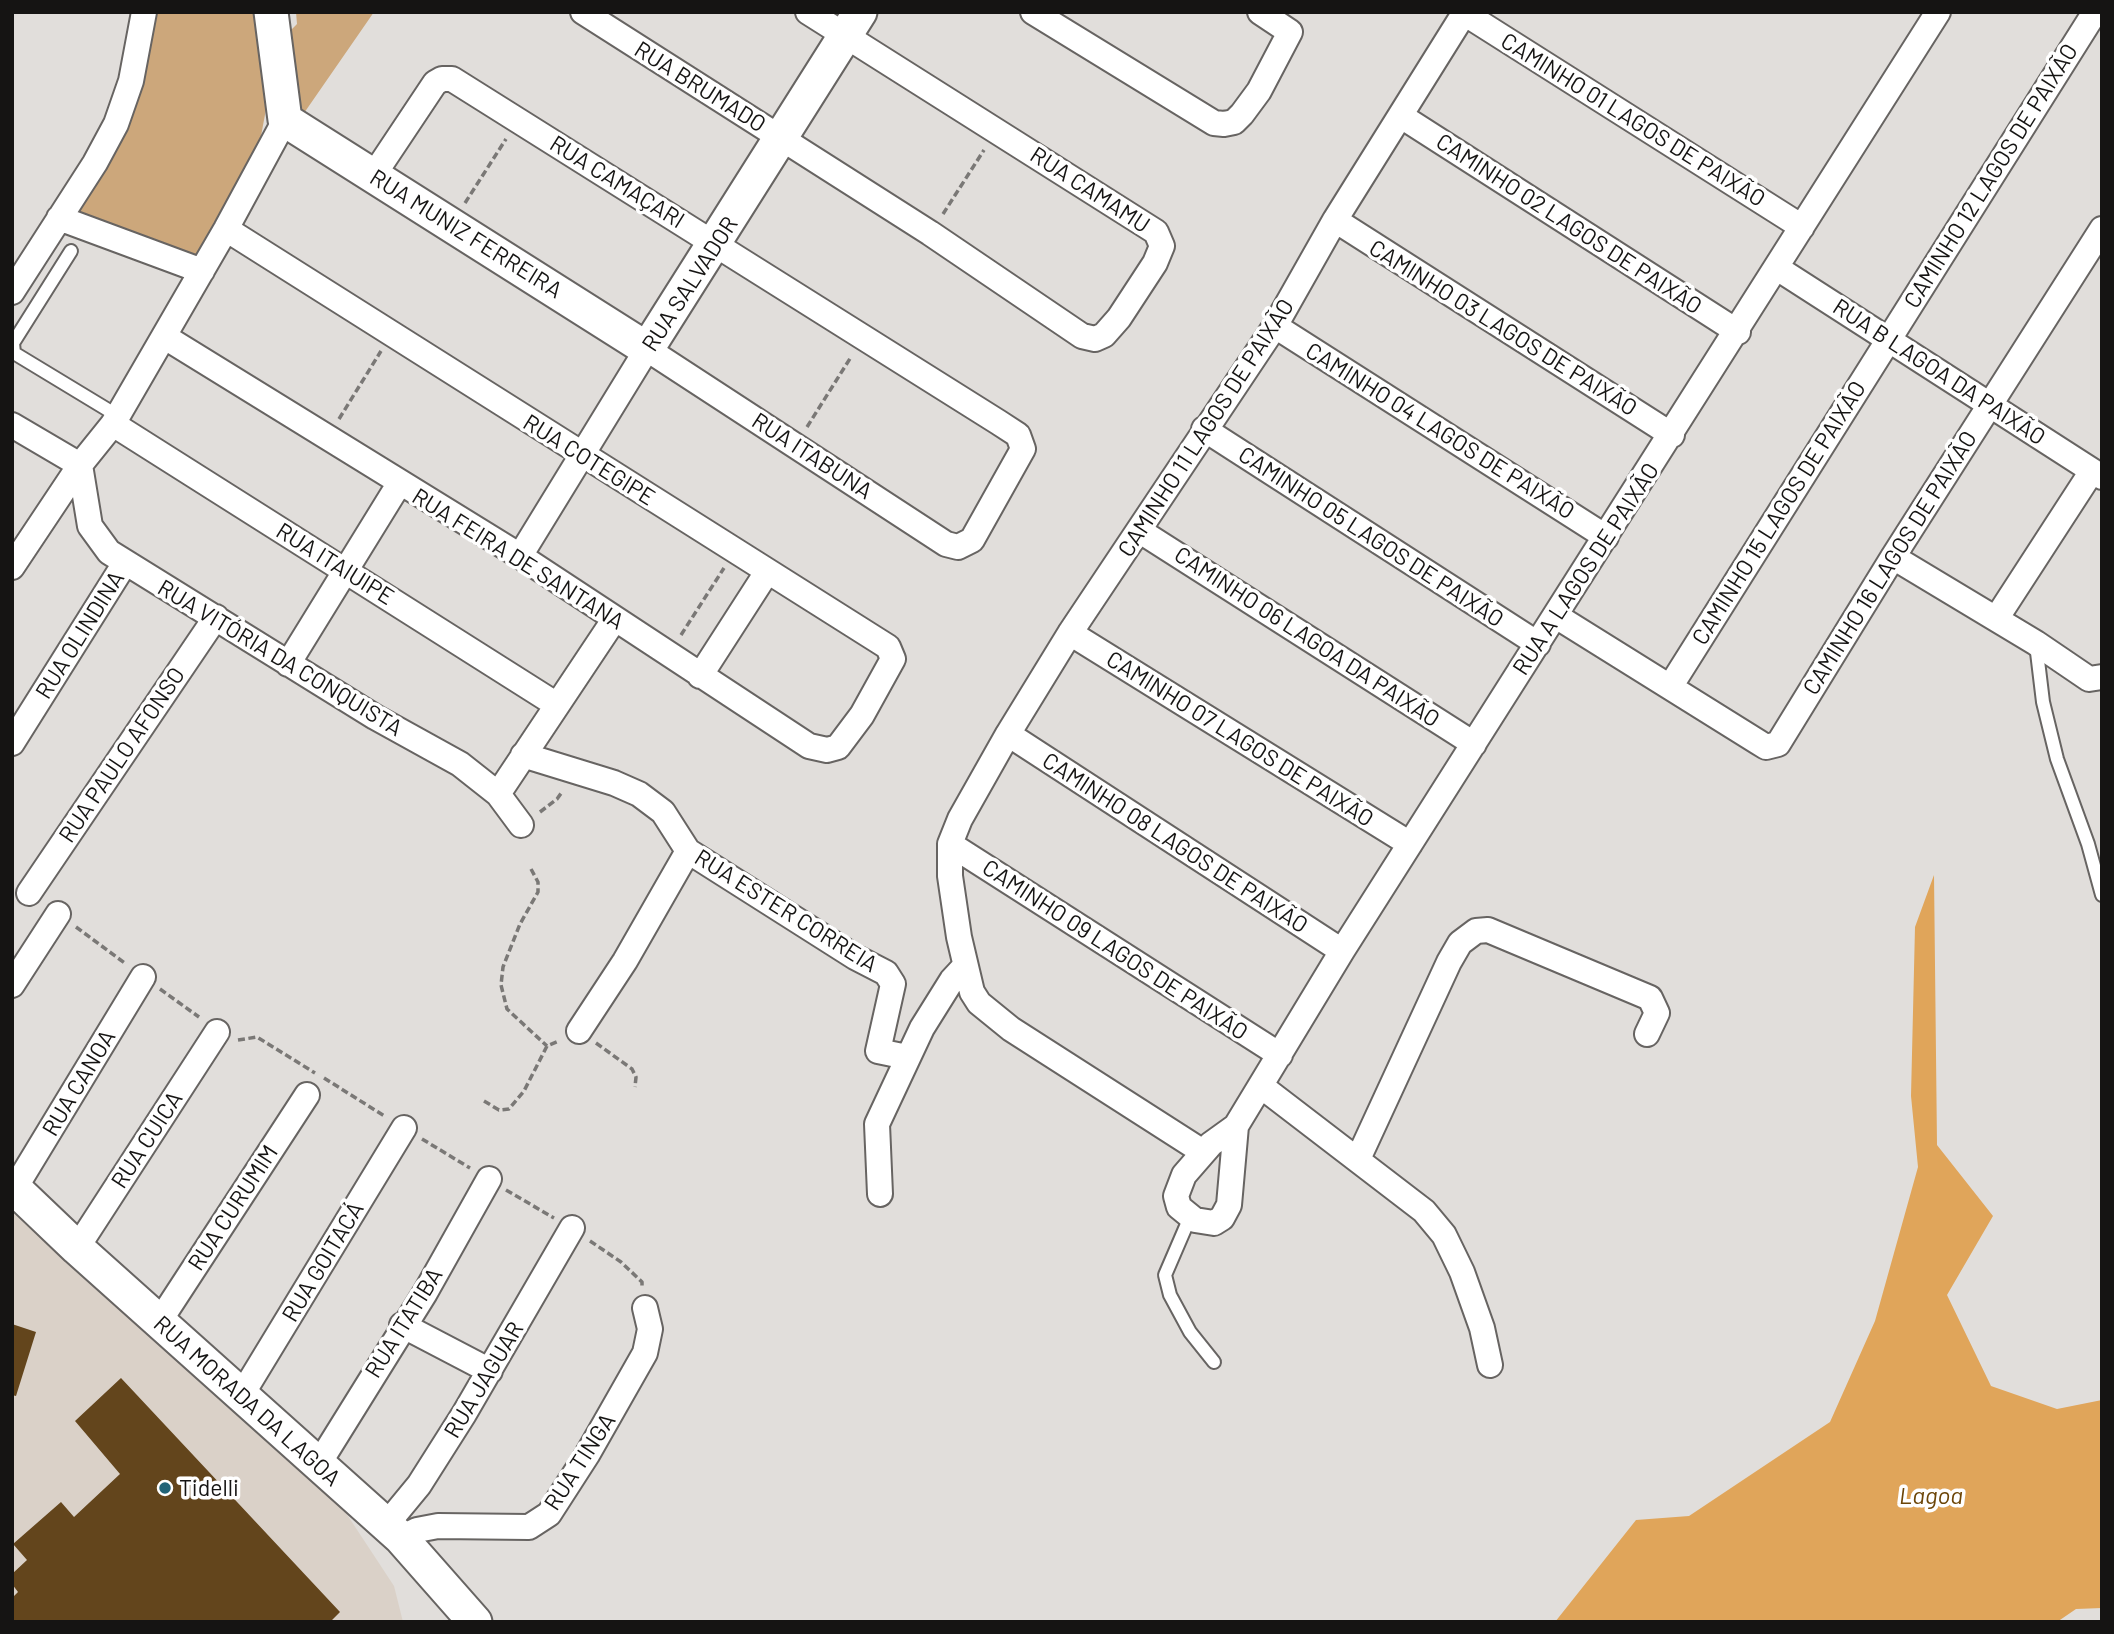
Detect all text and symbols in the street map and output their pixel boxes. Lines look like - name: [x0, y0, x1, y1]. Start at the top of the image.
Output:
- street label: CAMINHO 01 LAGOS DE PAIXÃO: [1496, 27, 1770, 213]
- street label: RUA BRUMADO: [629, 36, 771, 138]
- street label: CAMINHO 12 LAGOS DE PAIXÃO: [1898, 39, 2084, 313]
- street label: CAMINHO 02 LAGOS DE PAIXÃO: [1431, 128, 1707, 320]
- street label: RUA CAMAÇARI: [545, 130, 689, 234]
- street label: RUA CAMAMU: [1025, 141, 1155, 239]
- street label: RUA MUNIZ FERREIRA: [365, 164, 567, 304]
- street label: RUA SALVADOR: [636, 211, 744, 357]
- street label: CAMINHO 03 LAGOS DE PAIXÃO: [1364, 234, 1642, 422]
- street label: RUA B LAGOA DA PAIXÃO: [1828, 293, 2050, 451]
- street label: CAMINHO 11 LAGOS DE PAIXÃO: [1112, 294, 1300, 562]
- street label: CAMINHO 04 LAGOS DE PAIXÃO: [1301, 337, 1579, 525]
- street label: CAMINHO 15 LAGOS DE PAIXÃO: [1686, 376, 1872, 650]
- street label: RUA ITABUNA: [747, 407, 877, 505]
- street label: RUA COTEGIPE: [518, 409, 660, 511]
- street label: CAMINHO 16 LAGOS DE PAIXÃO: [1797, 426, 1983, 700]
- street label: CAMINHO 05 LAGOS DE PAIXÃO: [1233, 441, 1509, 633]
- street label: RUA A LAGOS DE PAIXÃO: [1507, 458, 1665, 680]
- street label: RUA FEIRA DE SANTANA: [407, 482, 629, 636]
- street label: RUA ITAIUIPE: [271, 517, 399, 611]
- street label: CAMINHO 06 LAGOA DA PAIXÃO: [1169, 541, 1445, 733]
- street label: RUA OLINDINA: [30, 566, 130, 704]
- street label: RUA VITÓRIA DA CONQUISTA: [153, 574, 407, 742]
- street label: CAMINHO 07 LAGOS DE PAIXÃO: [1101, 645, 1379, 833]
- street label: RUA PAULO AFONSO: [53, 662, 191, 848]
- street label: CAMINHO 08 LAGOS DE PAIXÃO: [1037, 747, 1313, 939]
- street label: RUA ESTER CORREIA: [690, 844, 882, 978]
- street label: CAMINHO 09 LAGOS DE PAIXÃO: [977, 854, 1253, 1046]
- street label: RUA CANOA: [37, 1025, 121, 1141]
- street label: RUA CUICA: [105, 1086, 189, 1194]
- street label: RUA CURUMIM: [182, 1140, 284, 1276]
- street label: RUA GOITACÁ: [276, 1197, 370, 1327]
- street label: RUA ITATIBA: [359, 1263, 449, 1383]
- street label: RUA MORADA DA LAGOA: [148, 1310, 346, 1492]
- street label: RUA JAGUAR: [438, 1317, 530, 1443]
- street label: RUA TINGA: [538, 1408, 622, 1516]
- place label: Tidelli: [179, 1474, 239, 1502]
- marker: Tidelli: [157, 1480, 173, 1496]
- water label: Lagoa: [1899, 1482, 1963, 1510]

